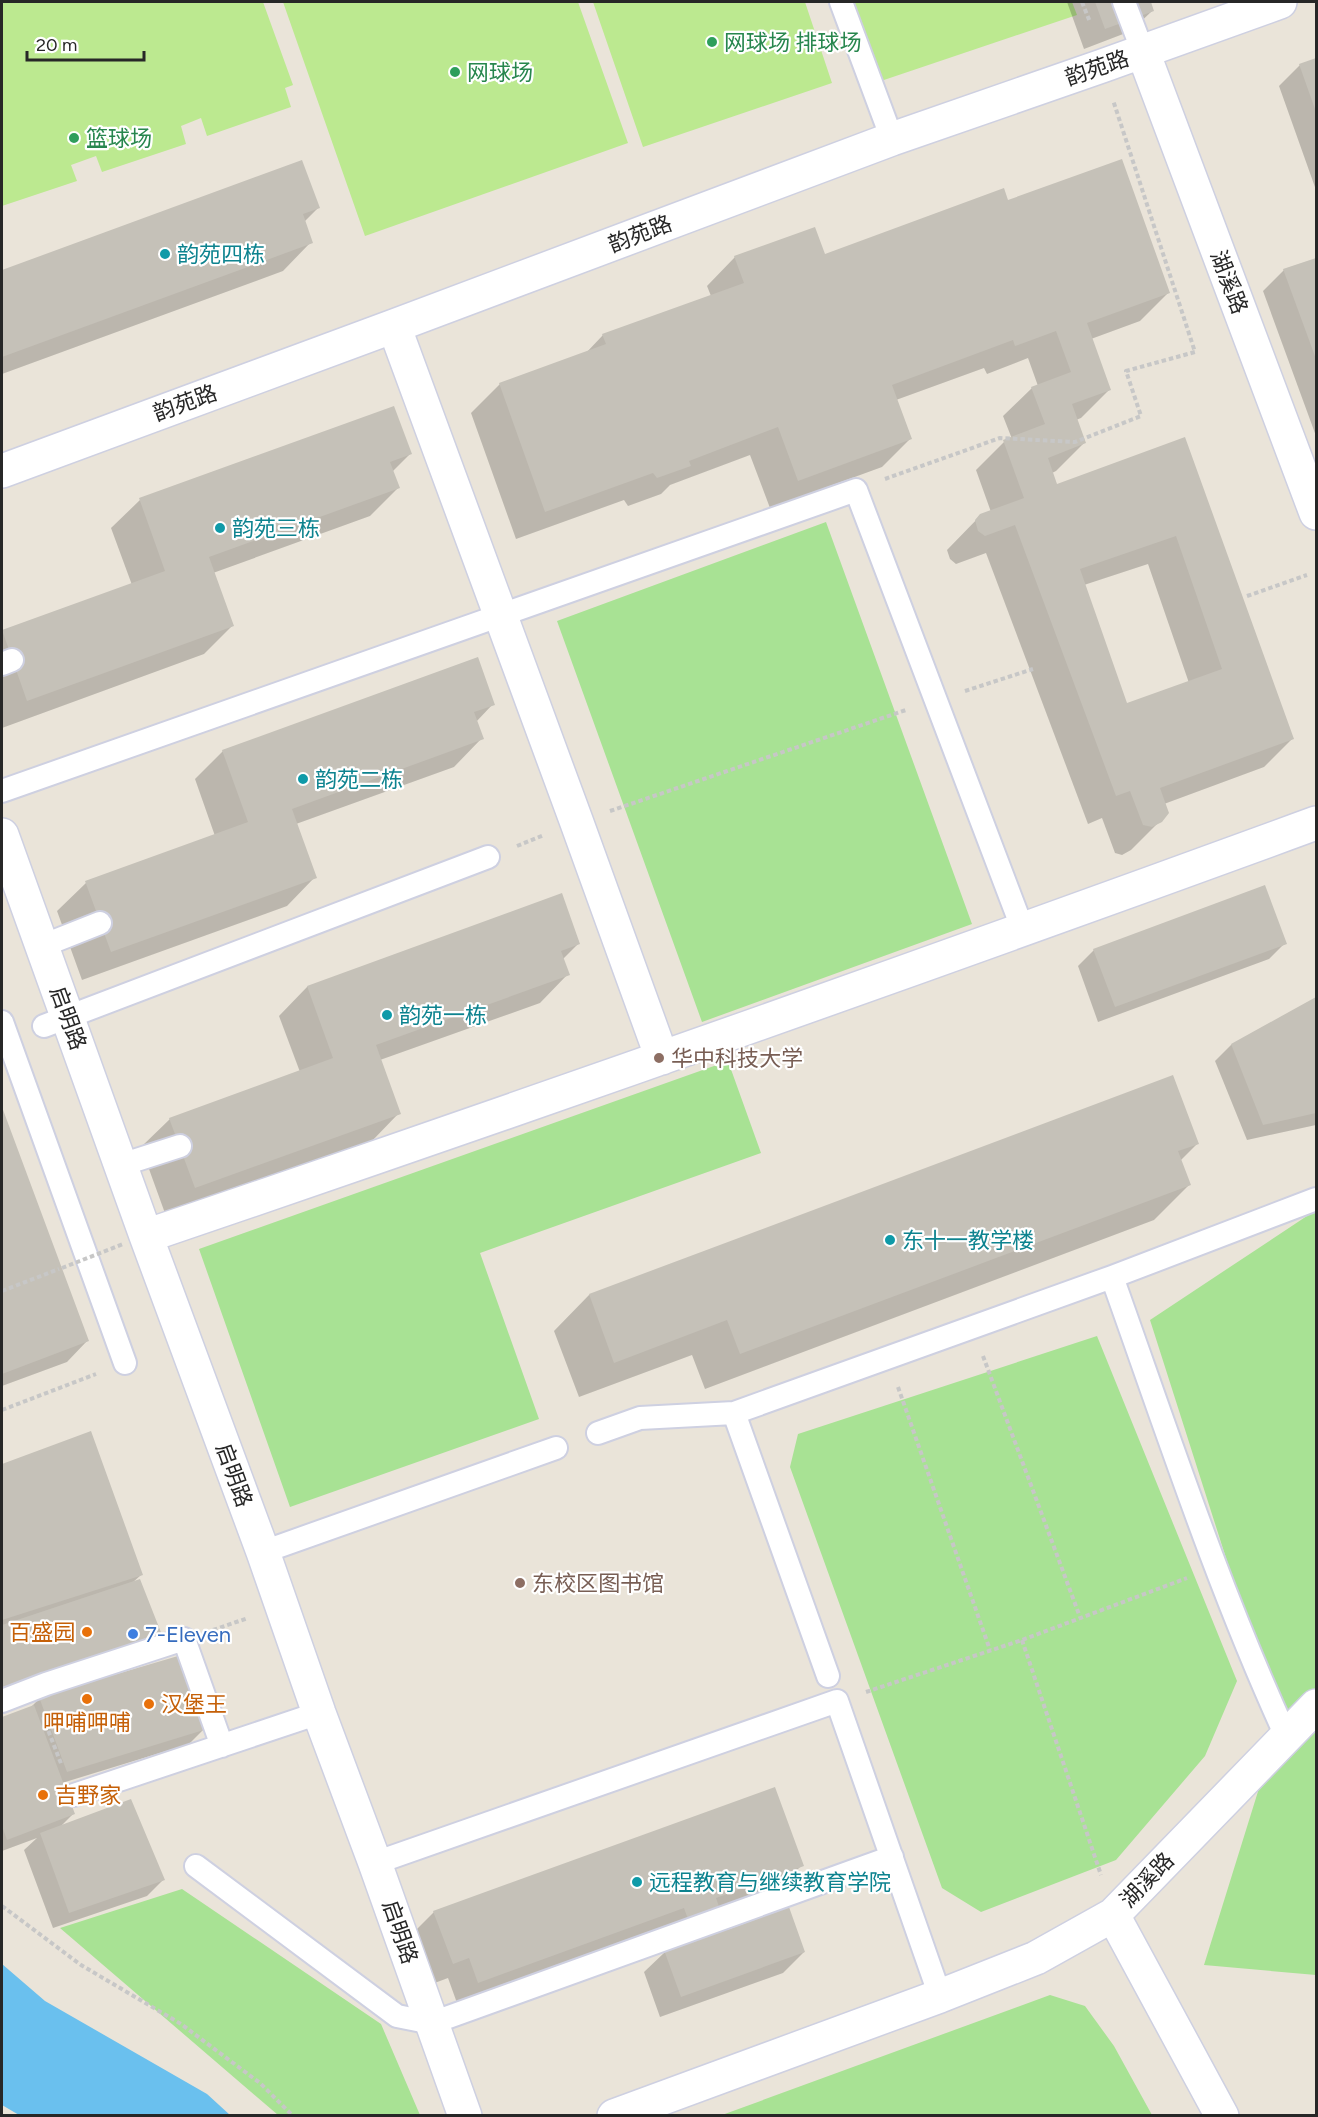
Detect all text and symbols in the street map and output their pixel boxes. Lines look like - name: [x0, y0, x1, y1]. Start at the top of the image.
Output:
- scale bar: [27, 24, 144, 62]
- place label: 网球场 排球场: [724, 29, 861, 56]
- text: 20 m: [36, 34, 77, 56]
- marker: 网球场 排球场: [705, 35, 719, 49]
- street label: 韵苑路: [1061, 44, 1133, 92]
- place label: 网球场: [467, 59, 533, 86]
- marker: 网球场: [448, 65, 462, 79]
- place label: 篮球场: [86, 125, 152, 152]
- marker: 篮球场: [67, 131, 81, 145]
- street label: 韵苑路: [604, 210, 676, 258]
- place label: 韵苑四栋: [177, 241, 265, 268]
- street label: 湖溪路: [1205, 246, 1253, 318]
- marker: 韵苑四栋: [158, 247, 172, 261]
- street label: 韵苑路: [149, 379, 221, 427]
- place label: 韵苑三栋: [232, 515, 320, 542]
- marker: 韵苑三栋: [213, 521, 227, 535]
- place label: 韵苑二栋: [315, 766, 403, 793]
- marker: 韵苑二栋: [296, 772, 310, 786]
- street label: 启明路: [44, 982, 92, 1054]
- place label: 韵苑一栋: [399, 1002, 487, 1029]
- marker: 韵苑一栋: [380, 1008, 394, 1022]
- place label: 华中科技大学: [671, 1045, 803, 1072]
- marker: 华中科技大学: [652, 1051, 666, 1065]
- place label: 东十一教学楼: [902, 1227, 1034, 1254]
- marker: 东十一教学楼: [883, 1233, 897, 1247]
- street label: 启明路: [210, 1439, 258, 1511]
- place label: 东校区图书馆: [532, 1570, 664, 1597]
- marker: 东校区图书馆: [513, 1576, 527, 1590]
- place label: 百盛园: [9, 1619, 75, 1646]
- place label: 7-Eleven: [145, 1621, 231, 1648]
- marker: 百盛园: [80, 1625, 94, 1639]
- marker: 7-Eleven: [126, 1627, 140, 1641]
- place label: 汉堡王: [161, 1691, 227, 1718]
- marker: 呷哺呷哺: [80, 1692, 94, 1706]
- marker: 汉堡王: [142, 1697, 156, 1711]
- place label: 呷哺呷哺: [43, 1709, 131, 1736]
- place label: 吉野家: [55, 1782, 121, 1809]
- marker: 吉野家: [36, 1788, 50, 1802]
- street label: 湖溪路: [1114, 1847, 1180, 1913]
- place label: 远程教育与继续教育学院: [649, 1869, 891, 1896]
- marker: 远程教育与继续教育学院: [630, 1875, 644, 1889]
- street label: 启明路: [376, 1896, 424, 1968]

